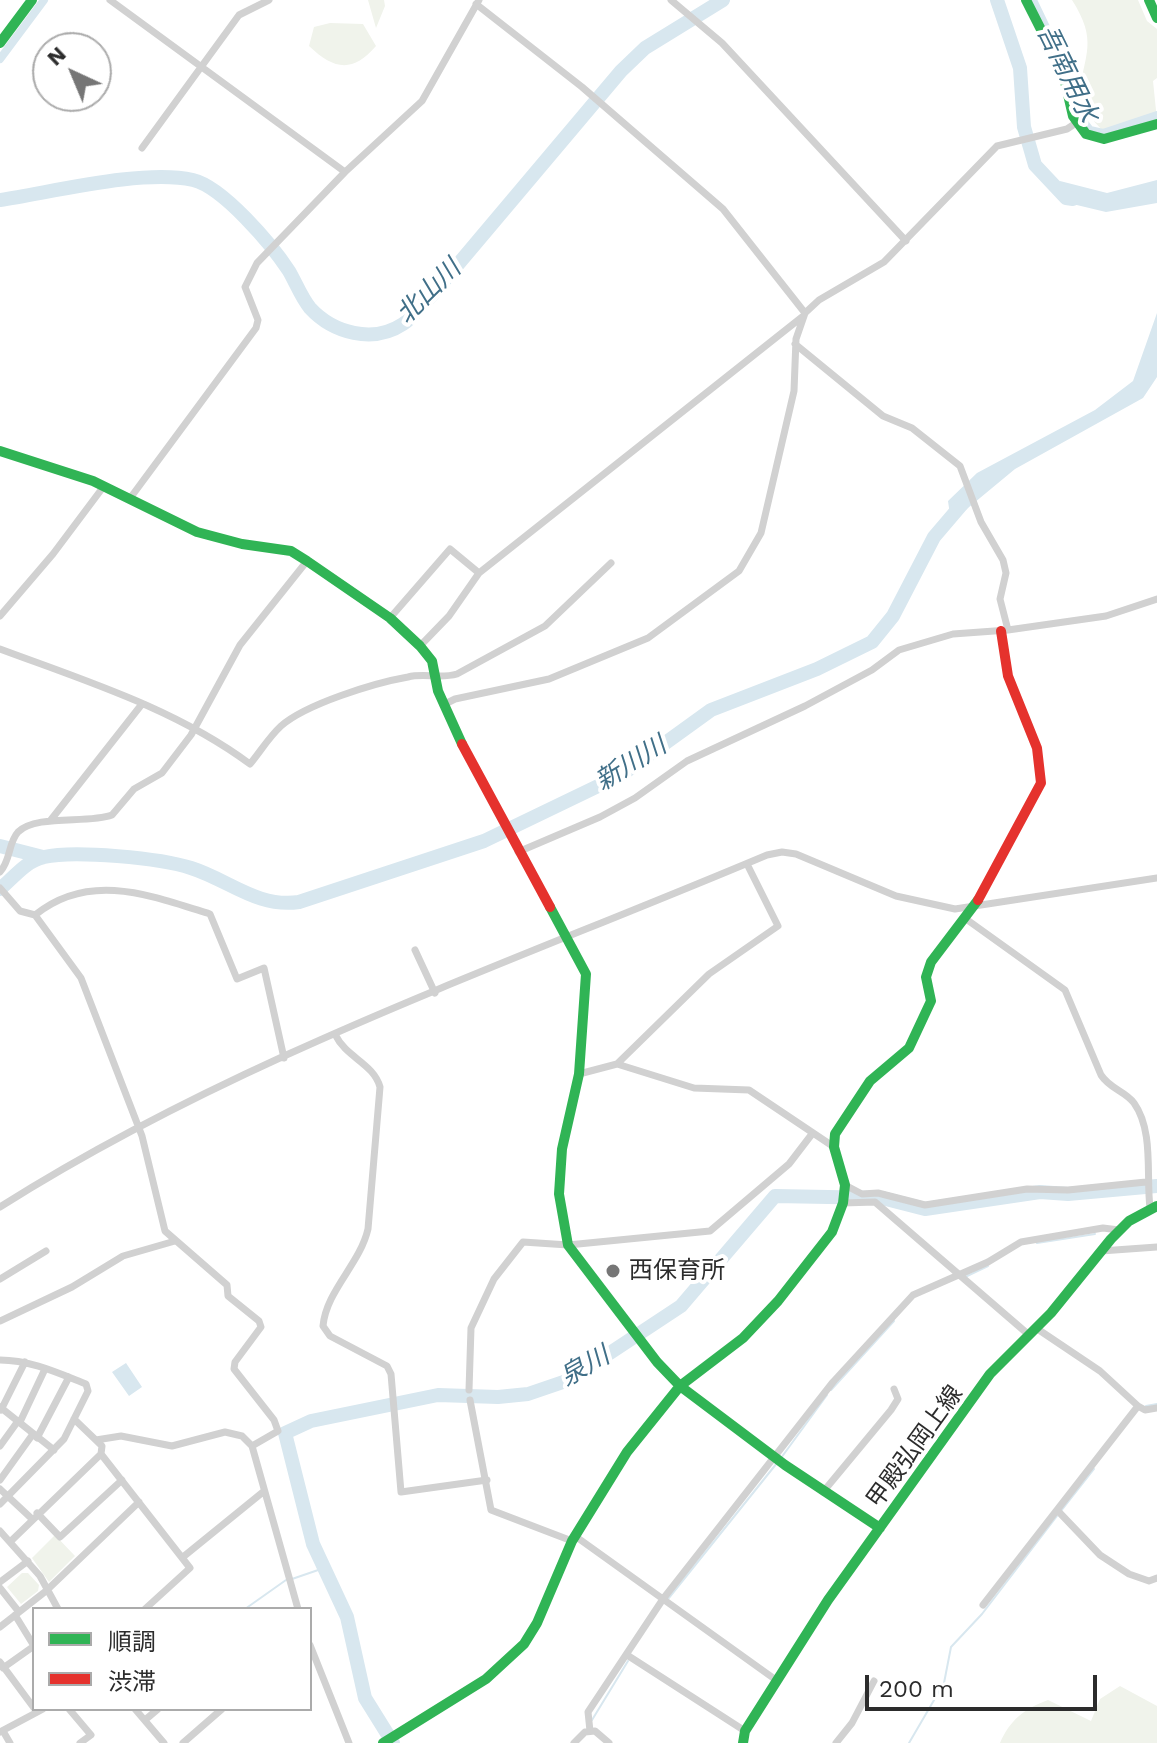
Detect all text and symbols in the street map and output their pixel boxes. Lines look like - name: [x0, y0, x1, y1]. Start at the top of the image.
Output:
- water label: 吾南用水: [1030, 20, 1104, 128]
- north arrow: [32, 32, 112, 112]
- text: N: [42, 41, 71, 70]
- water label: 北山川: [390, 253, 468, 331]
- water label: 新川川: [590, 730, 672, 798]
- place label: 西保育所: [629, 1257, 725, 1285]
- marker: 西保育所: [604, 1262, 622, 1280]
- water label: 泉川: [555, 1340, 615, 1394]
- street label: 甲殿弘岡上線: [861, 1380, 969, 1514]
- legend: [32, 1607, 312, 1711]
- text: 順調: [108, 1628, 156, 1656]
- scale bar: [869, 1659, 1101, 1709]
- text: 渋滞: [108, 1668, 156, 1696]
- text: 200 m: [879, 1675, 954, 1703]

